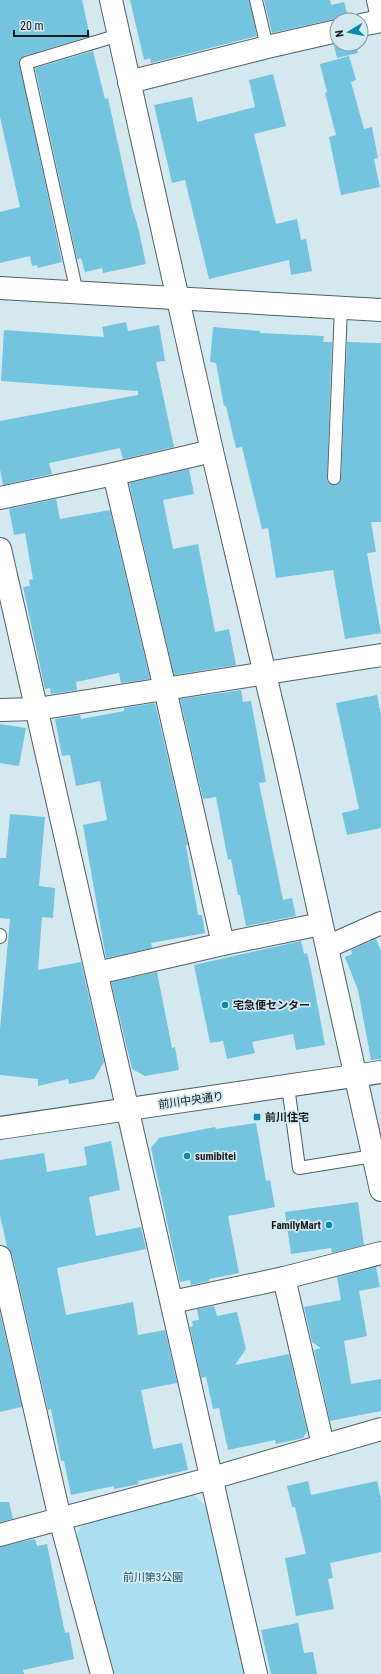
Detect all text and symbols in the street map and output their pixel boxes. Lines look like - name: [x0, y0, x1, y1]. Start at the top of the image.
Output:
- scale bar: [14, 12, 88, 38]
- north arrow: [329, 12, 369, 52]
- text: 20 m: [20, 19, 44, 33]
- text: N: [333, 29, 347, 38]
- place label: 宅急便センター: [233, 999, 310, 1012]
- marker: 宅急便センター: [220, 1000, 230, 1010]
- street label: 前川中央通り: [157, 1089, 225, 1112]
- place label: 前川住宅: [265, 1111, 309, 1124]
- marker: 前川住宅: [252, 1112, 262, 1122]
- place label: sumibitei: [195, 1150, 236, 1163]
- marker: sumibitei: [182, 1151, 192, 1161]
- place label: FamilyMart: [271, 1219, 322, 1232]
- marker: FamilyMart: [324, 1220, 334, 1230]
- park label: 前川第3公園: [123, 1571, 183, 1584]

